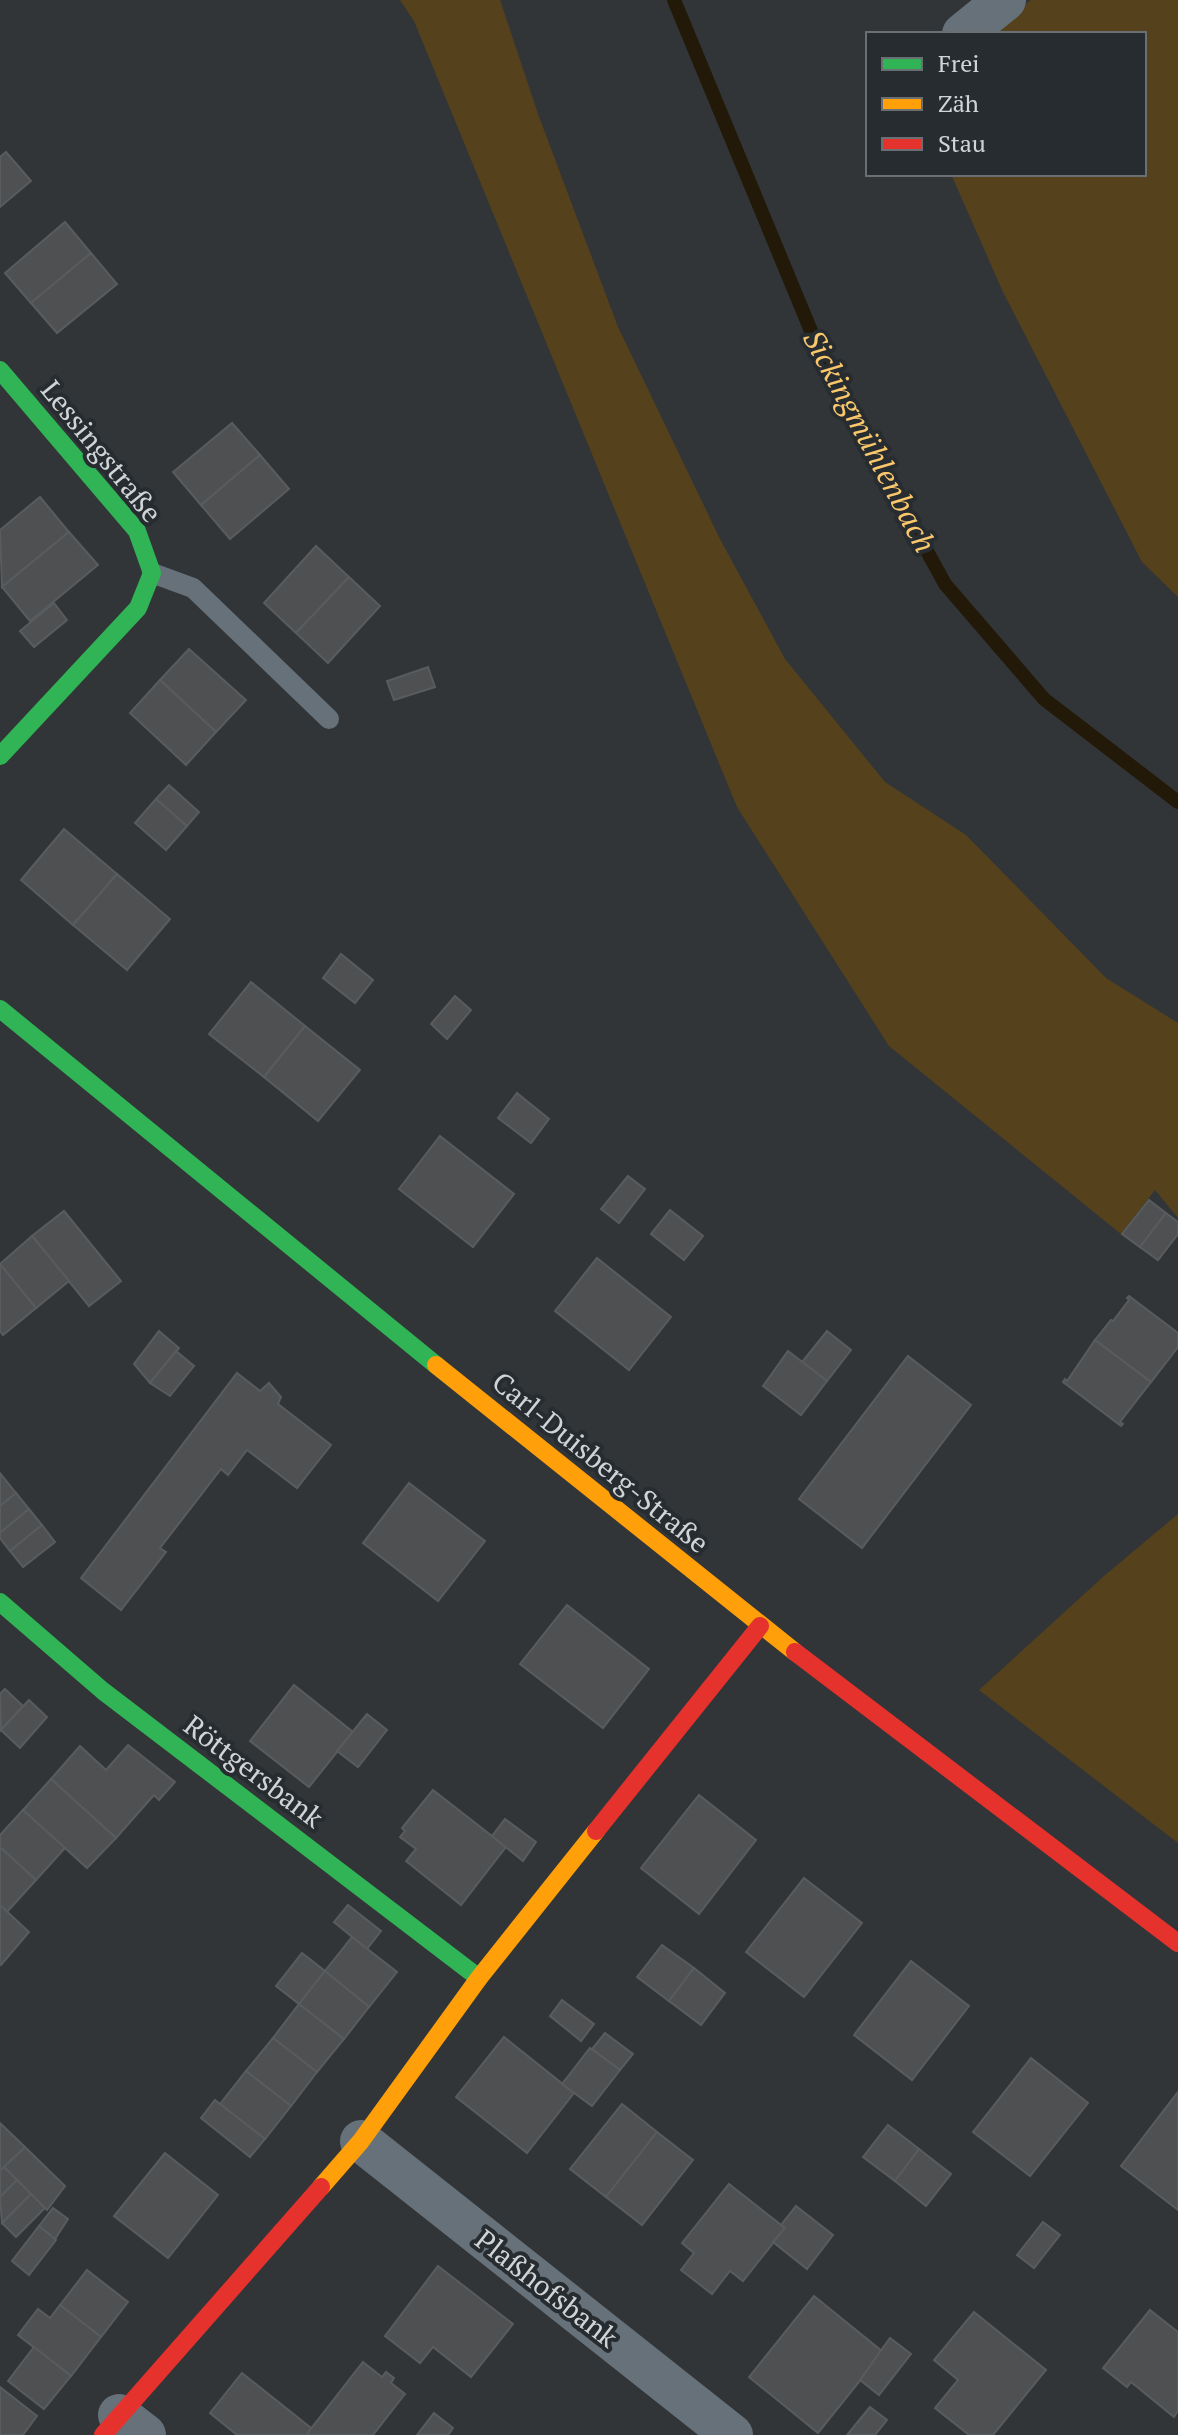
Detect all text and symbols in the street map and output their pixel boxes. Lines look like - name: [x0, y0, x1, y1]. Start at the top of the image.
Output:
- legend: [866, 32, 1146, 176]
- text: Frei: [938, 47, 980, 79]
- text: Zäh: [938, 87, 979, 119]
- text: Stau: [938, 127, 986, 159]
- water label: Sickingmühlenbach: [794, 323, 946, 559]
- street label: Lessingstraße: [33, 372, 171, 530]
- street label: Carl-Duisberg-Straße: [485, 1363, 717, 1561]
- street label: Röttgersbank: [177, 1706, 332, 1836]
- street label: Plaßhofsbank: [468, 2221, 626, 2356]

